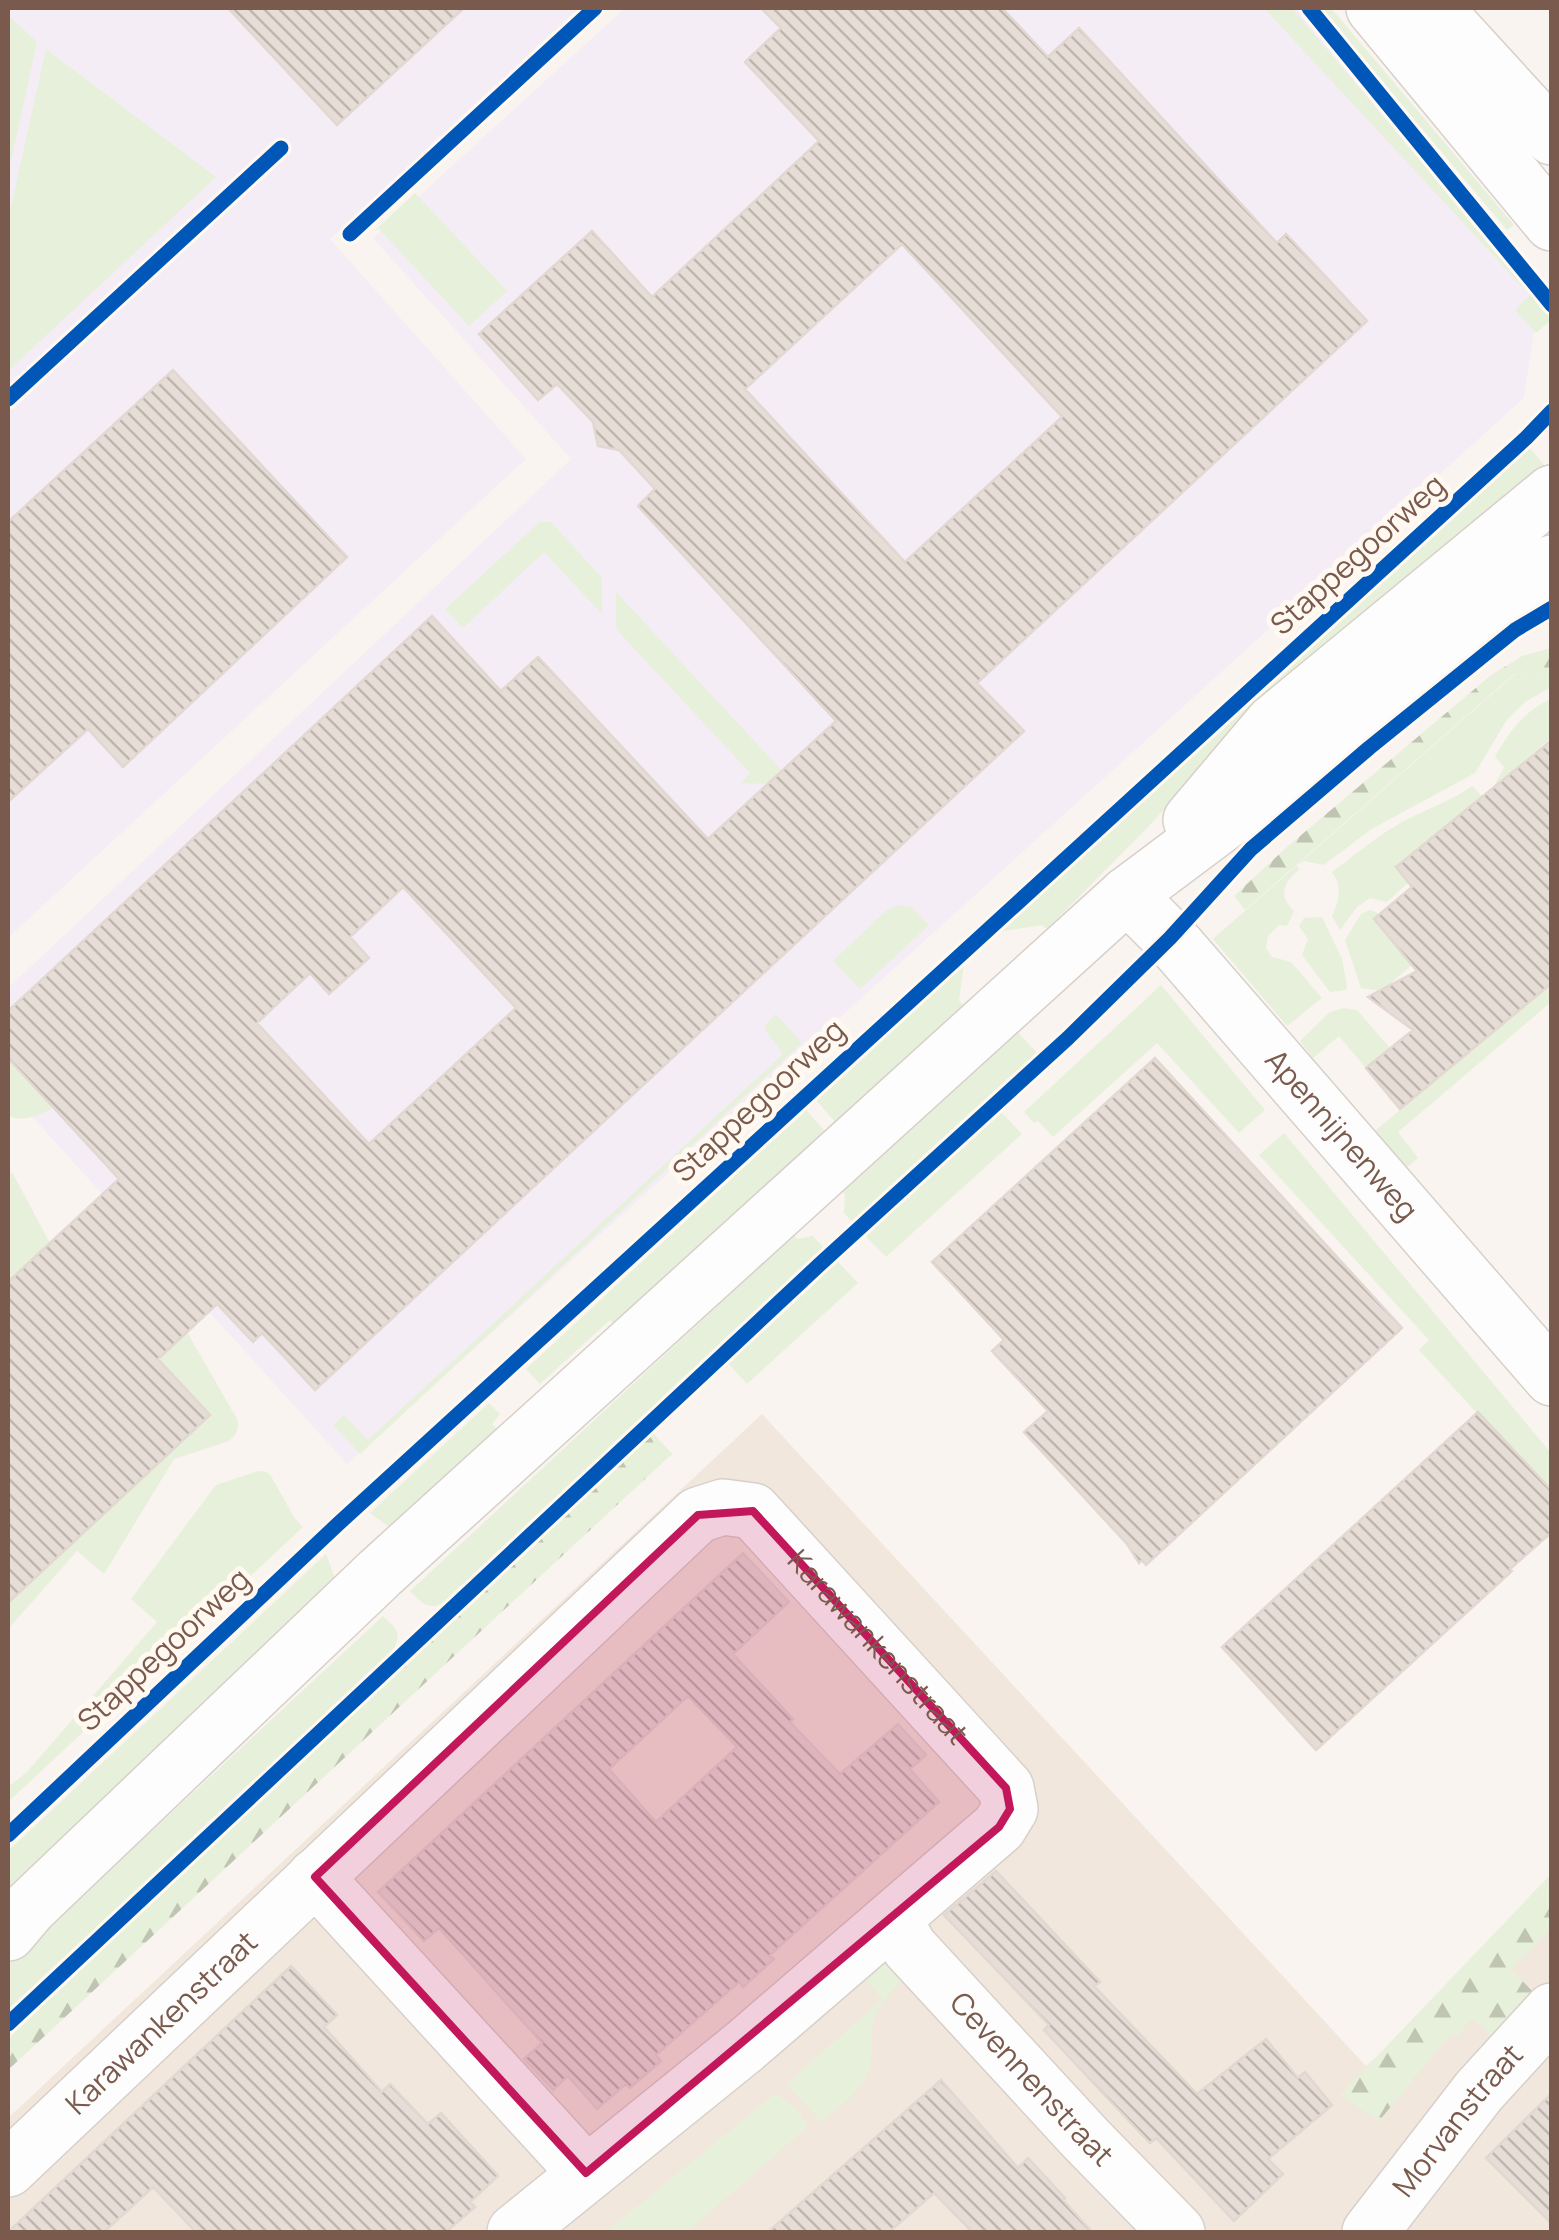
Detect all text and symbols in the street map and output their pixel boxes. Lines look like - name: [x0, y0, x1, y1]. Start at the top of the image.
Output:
- street label: Stappegoorweg: [1261, 464, 1453, 643]
- street label: Stappegoorweg: [663, 1009, 853, 1191]
- street label: Apennijnenweg: [1257, 1040, 1428, 1229]
- street label: Karawankenstraat: [779, 1540, 978, 1753]
- street label: Stappegoorweg: [68, 1558, 258, 1740]
- street label: Karawankenstraat: [56, 1921, 266, 2123]
- street label: Cevennenstraat: [941, 1982, 1123, 2175]
- street label: Morvanstraat: [1383, 2034, 1531, 2205]

